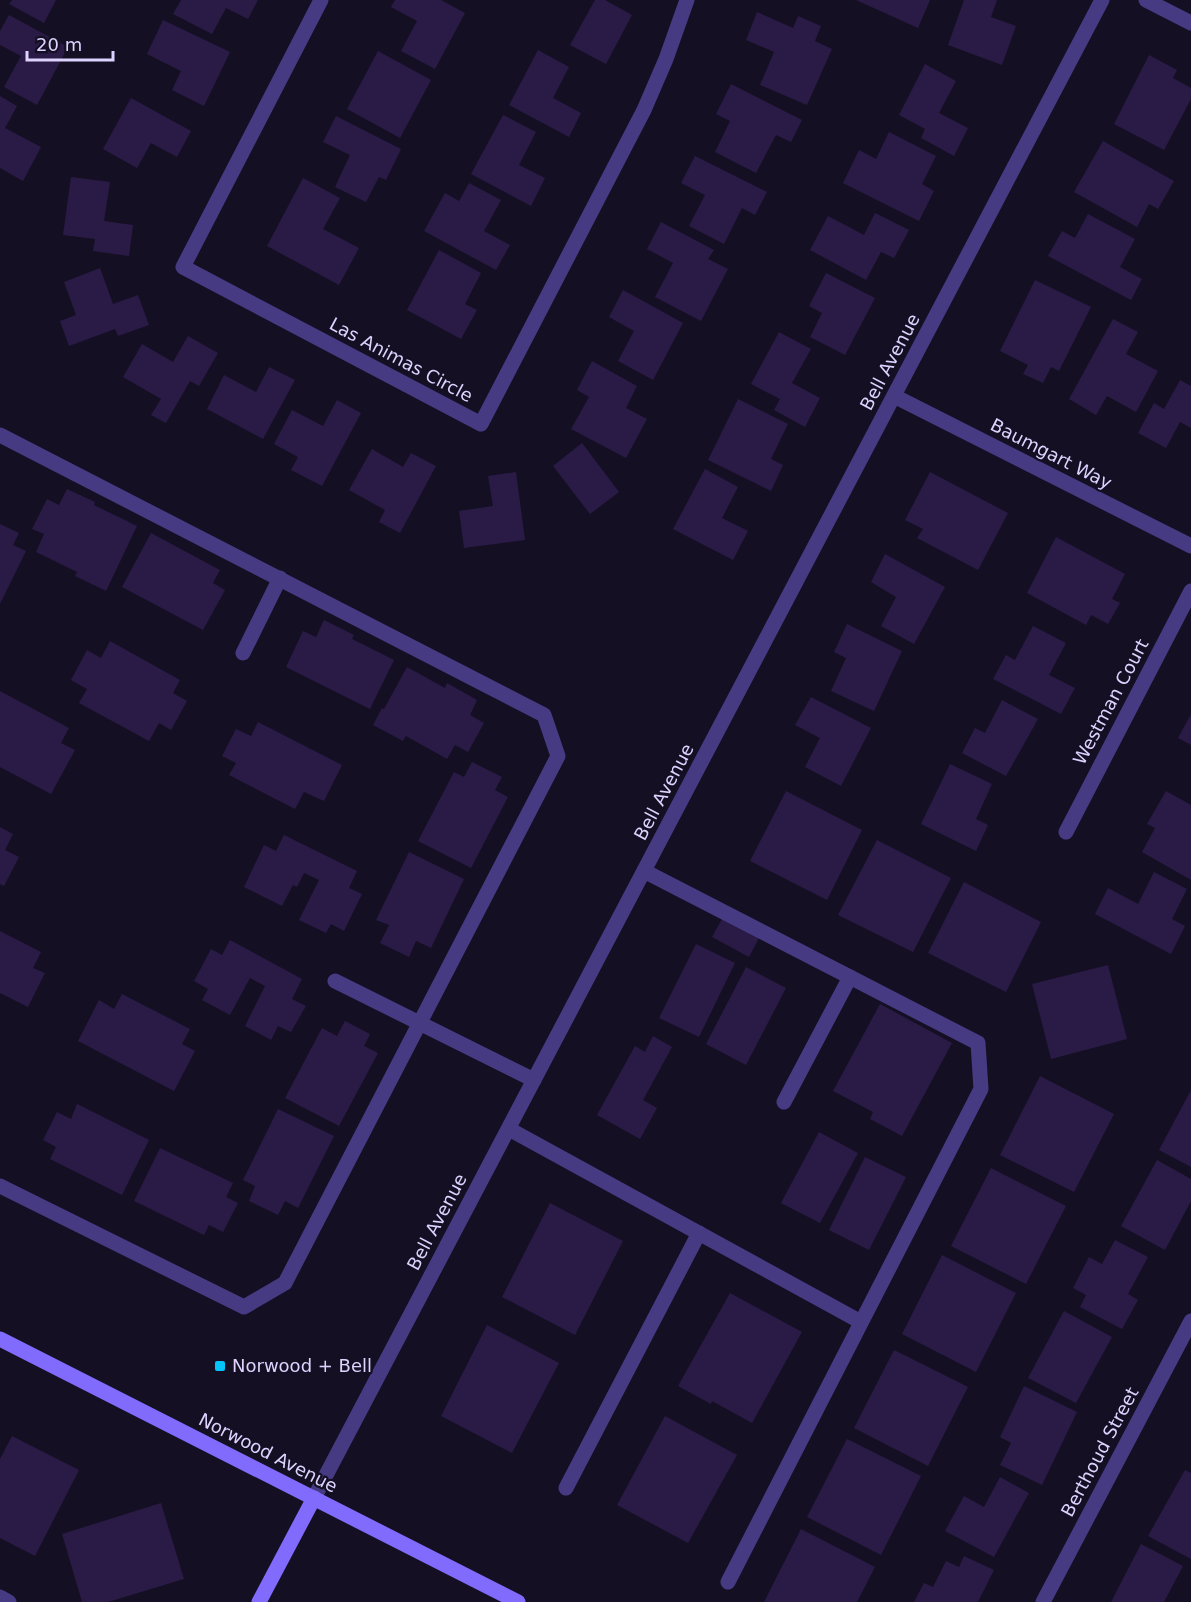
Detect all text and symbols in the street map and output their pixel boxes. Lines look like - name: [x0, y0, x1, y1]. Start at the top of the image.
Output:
- scale bar: [27, 24, 112, 62]
- text: 20 m: [36, 34, 82, 55]
- street label: Bell Avenue: [855, 310, 924, 414]
- street label: Las Animas Circle: [326, 313, 476, 406]
- street label: Baumgart Way: [987, 414, 1116, 493]
- street label: Westman Court: [1069, 635, 1153, 768]
- street label: Bell Avenue: [629, 740, 698, 844]
- street label: Bell Avenue: [402, 1170, 471, 1274]
- place label: Norwood + Bell: [232, 1355, 372, 1376]
- marker: Norwood + Bell: [213, 1359, 227, 1373]
- street label: Berthoud Street: [1057, 1383, 1143, 1520]
- street label: Norwood Avenue: [195, 1409, 341, 1497]

